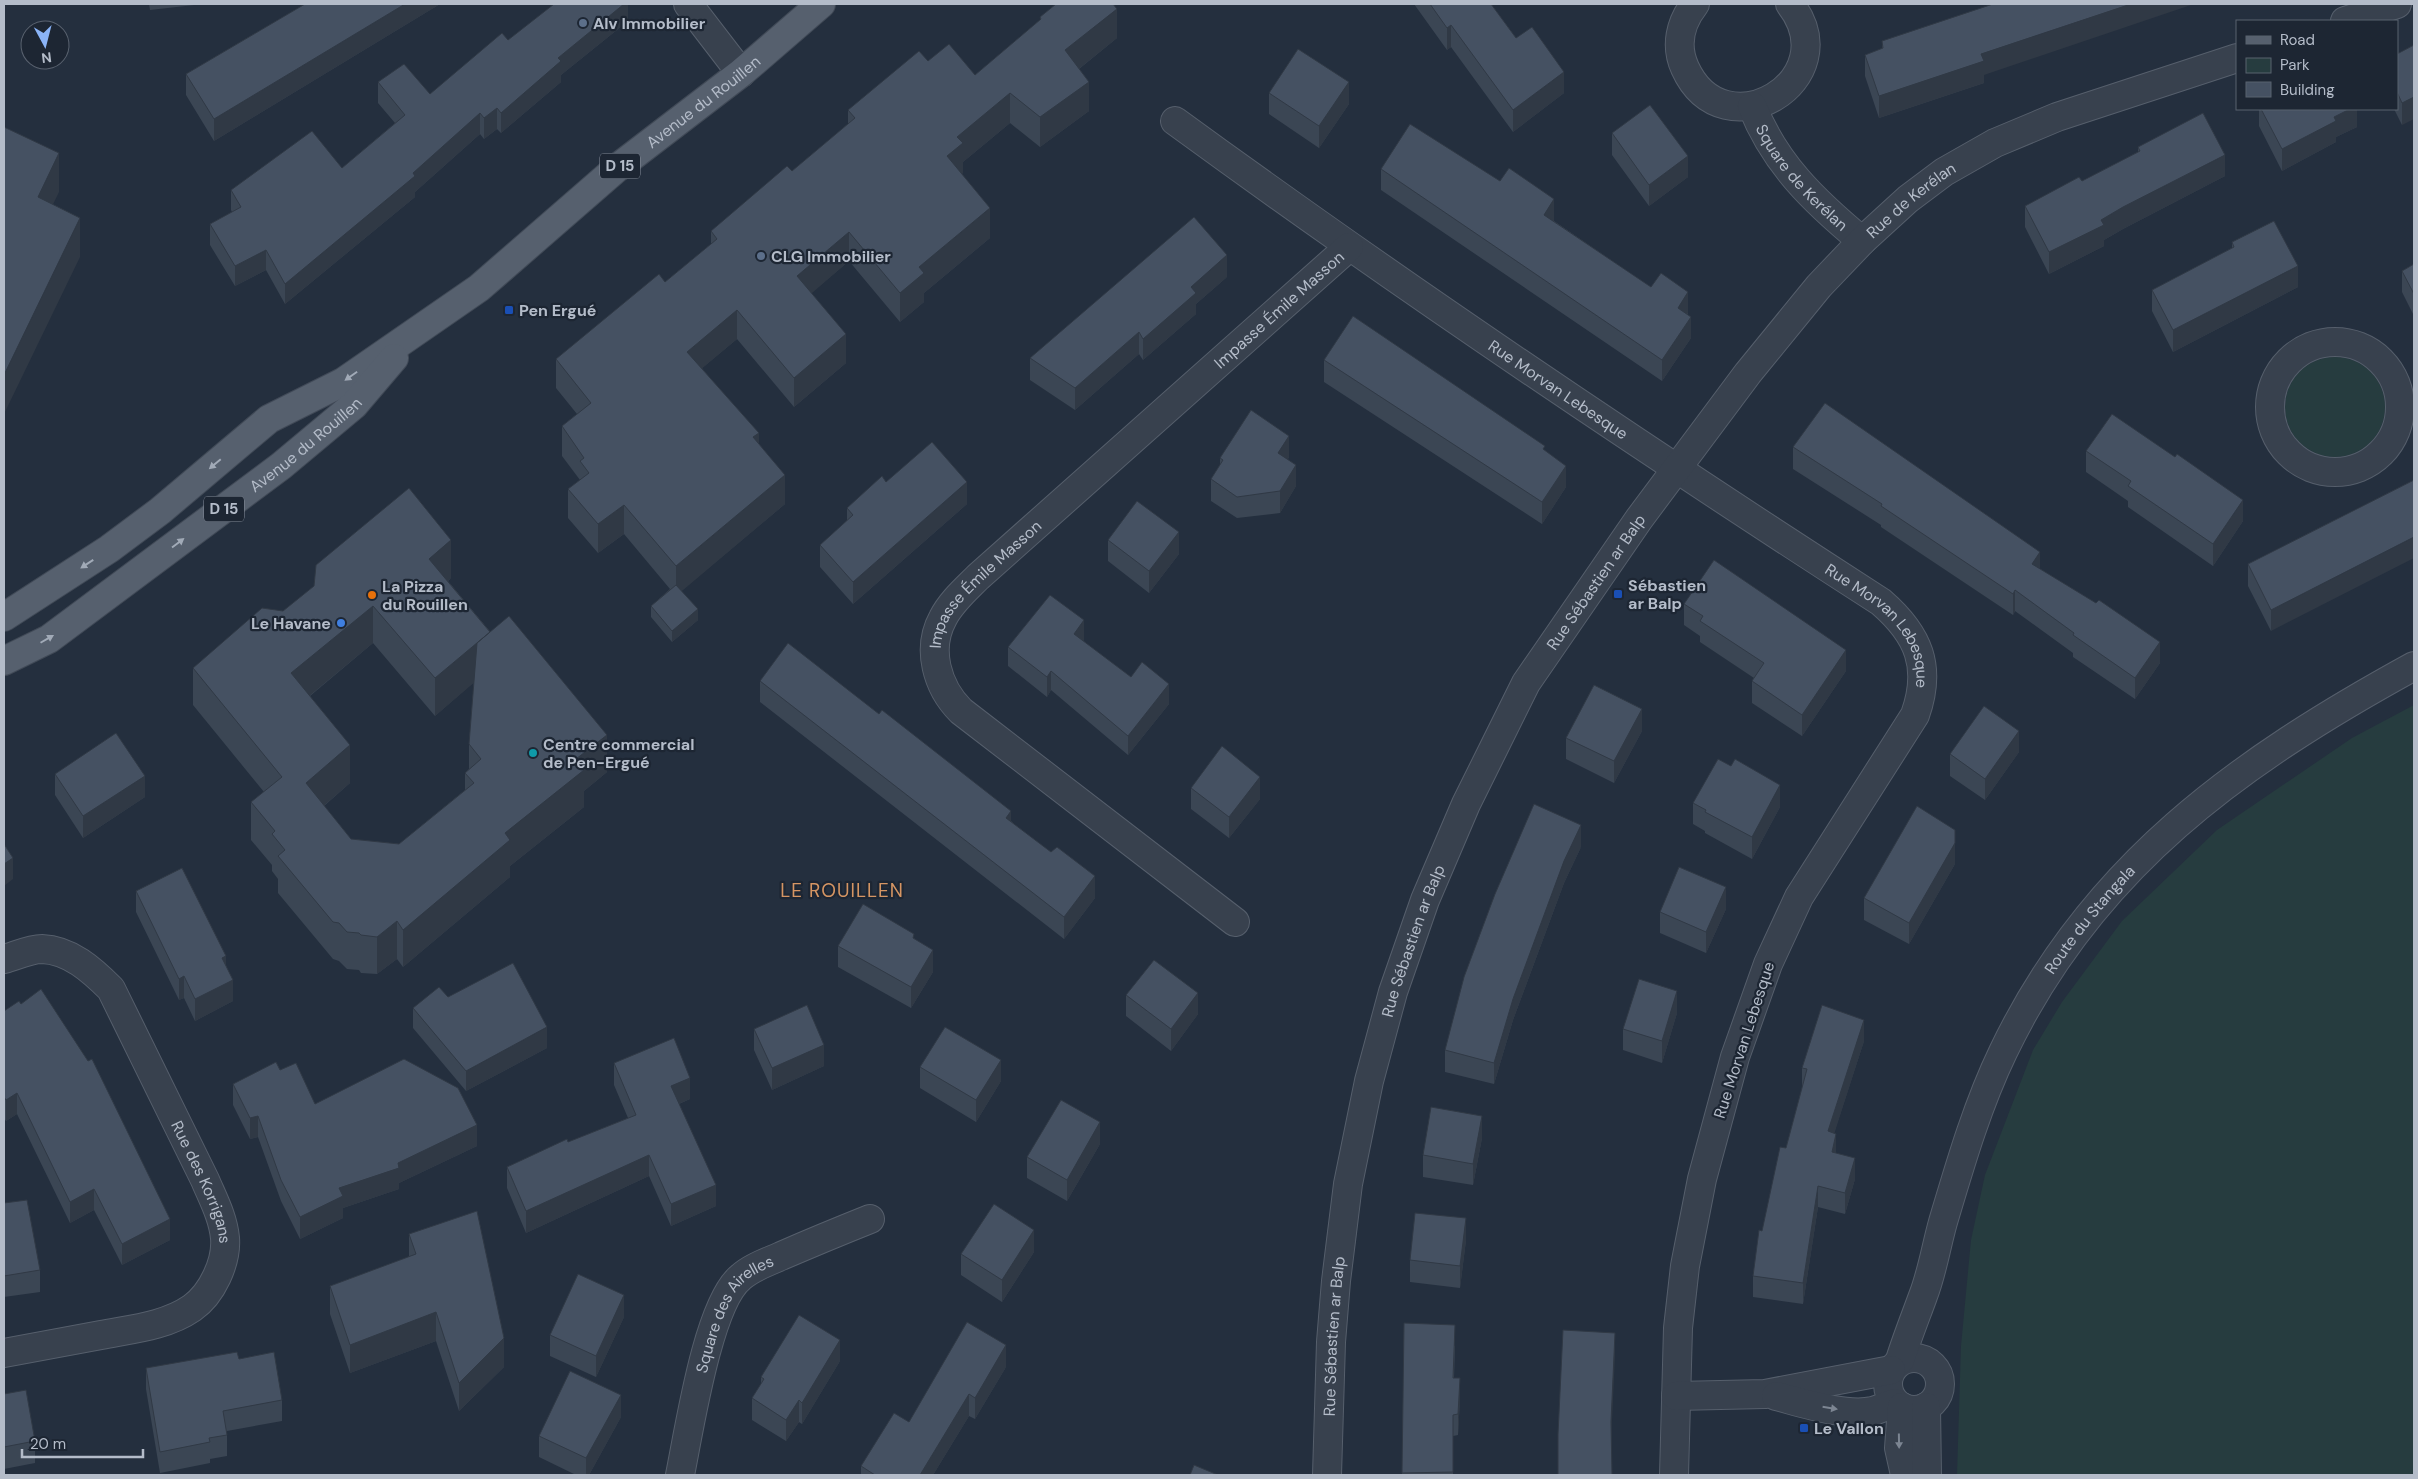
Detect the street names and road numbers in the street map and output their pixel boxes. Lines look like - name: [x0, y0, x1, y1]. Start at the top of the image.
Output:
- street label: Avenue du Rouillen: [642, 51, 765, 153]
- street label: Square de Kerélan: [1751, 121, 1853, 235]
- road number: D 15: [600, 154, 640, 178]
- street label: Rue de Kerélan: [1862, 157, 1959, 243]
- street label: Impasse Émile Masson: [1209, 246, 1348, 373]
- street label: Rue Morvan Lebesque: [1485, 335, 1632, 444]
- street label: Avenue du Rouillen: [245, 393, 366, 497]
- road number: D 15: [204, 496, 244, 522]
- street label: Rue Sébastien ar Balp: [1542, 510, 1650, 654]
- street label: Impasse Émile Masson: [924, 515, 1046, 649]
- street label: Rue Morvan Lebesque: [1821, 558, 1933, 689]
- street label: Route du Stangala: [2039, 860, 2139, 978]
- street label: Rue Sébastien ar Balp: [1376, 861, 1449, 1019]
- street label: Rue Morvan Lebesque: [1709, 959, 1779, 1121]
- street label: Rue des Korrigans: [167, 1117, 236, 1244]
- street label: Square des Airelles: [690, 1250, 777, 1375]
- street label: Rue Sébastien ar Balp: [1318, 1255, 1349, 1417]

